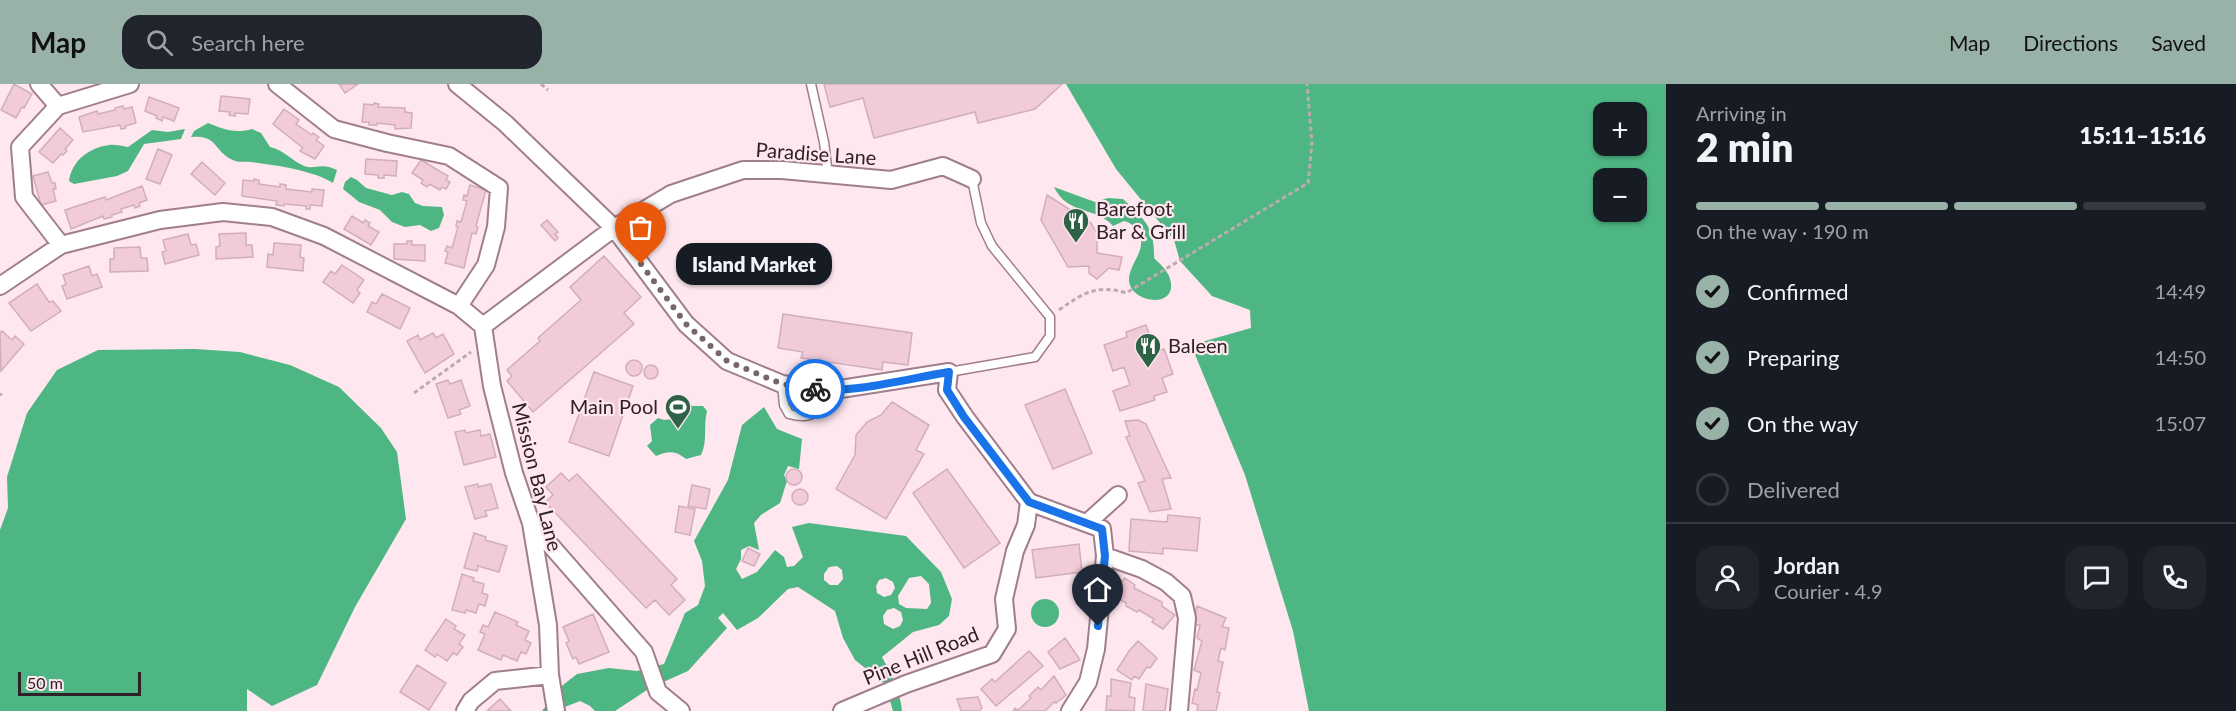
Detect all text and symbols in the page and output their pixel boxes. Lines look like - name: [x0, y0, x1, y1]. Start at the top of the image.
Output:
- search box: [122, 15, 542, 69]
- text: Map: [30, 25, 86, 59]
- icon: search: [143, 26, 176, 59]
- text: Search here: [191, 29, 305, 56]
- text: Map: [1949, 30, 1990, 55]
- text: Directions: [2023, 30, 2118, 55]
- text: Saved: [2151, 30, 2206, 55]
- text: Arriving in: [1696, 101, 1787, 125]
- map controls: [1593, 102, 1647, 222]
- button: +: [1593, 102, 1647, 156]
- text: 15:11–15:16: [2080, 122, 2206, 149]
- text: 2 min: [1696, 124, 1793, 170]
- street label: Paradise Lane: [755, 137, 877, 169]
- button: −: [1593, 168, 1647, 222]
- place label: Barefoot Bar & Grill: [1096, 196, 1186, 243]
- pin: [615, 202, 666, 264]
- restaurant icon: Barefoot Bar & Grill: [1061, 206, 1091, 244]
- icon: bag: [624, 211, 657, 244]
- text: On the way · 190 m: [1696, 219, 1869, 243]
- callout: Island Market: [677, 243, 833, 285]
- text: Island Market: [692, 252, 816, 276]
- icon: check: [1696, 275, 1729, 308]
- text: Confirmed: [1747, 278, 1849, 305]
- text: 14:49: [2155, 279, 2206, 303]
- restaurant icon: Baleen: [1133, 331, 1163, 369]
- place label: Baleen: [1168, 333, 1228, 357]
- icon: check: [1696, 341, 1729, 374]
- text: Preparing: [1747, 344, 1839, 371]
- text: 14:50: [2155, 345, 2206, 369]
- courier: [785, 359, 845, 419]
- icon: bike: [799, 373, 832, 406]
- sports icon: Main Pool: [663, 392, 693, 430]
- place label: Main Pool: [570, 394, 658, 418]
- street label: Mission Bay Lane: [508, 400, 568, 554]
- icon: check: [1696, 407, 1729, 440]
- text: On the way: [1747, 410, 1858, 437]
- text: 15:07: [2155, 411, 2206, 435]
- text: Delivered: [1747, 476, 1840, 503]
- button: person: [1696, 546, 1759, 609]
- button: chat: [2065, 546, 2128, 609]
- button: phone: [2143, 546, 2206, 609]
- text: Jordan: [1774, 552, 1840, 579]
- pin: [1072, 564, 1123, 626]
- icon: home: [1081, 573, 1114, 606]
- text: Courier · 4.9: [1774, 579, 1883, 603]
- street label: Pine Hill Road: [859, 621, 982, 689]
- scale bar: [18, 669, 141, 696]
- text: 50 m: [27, 673, 63, 692]

